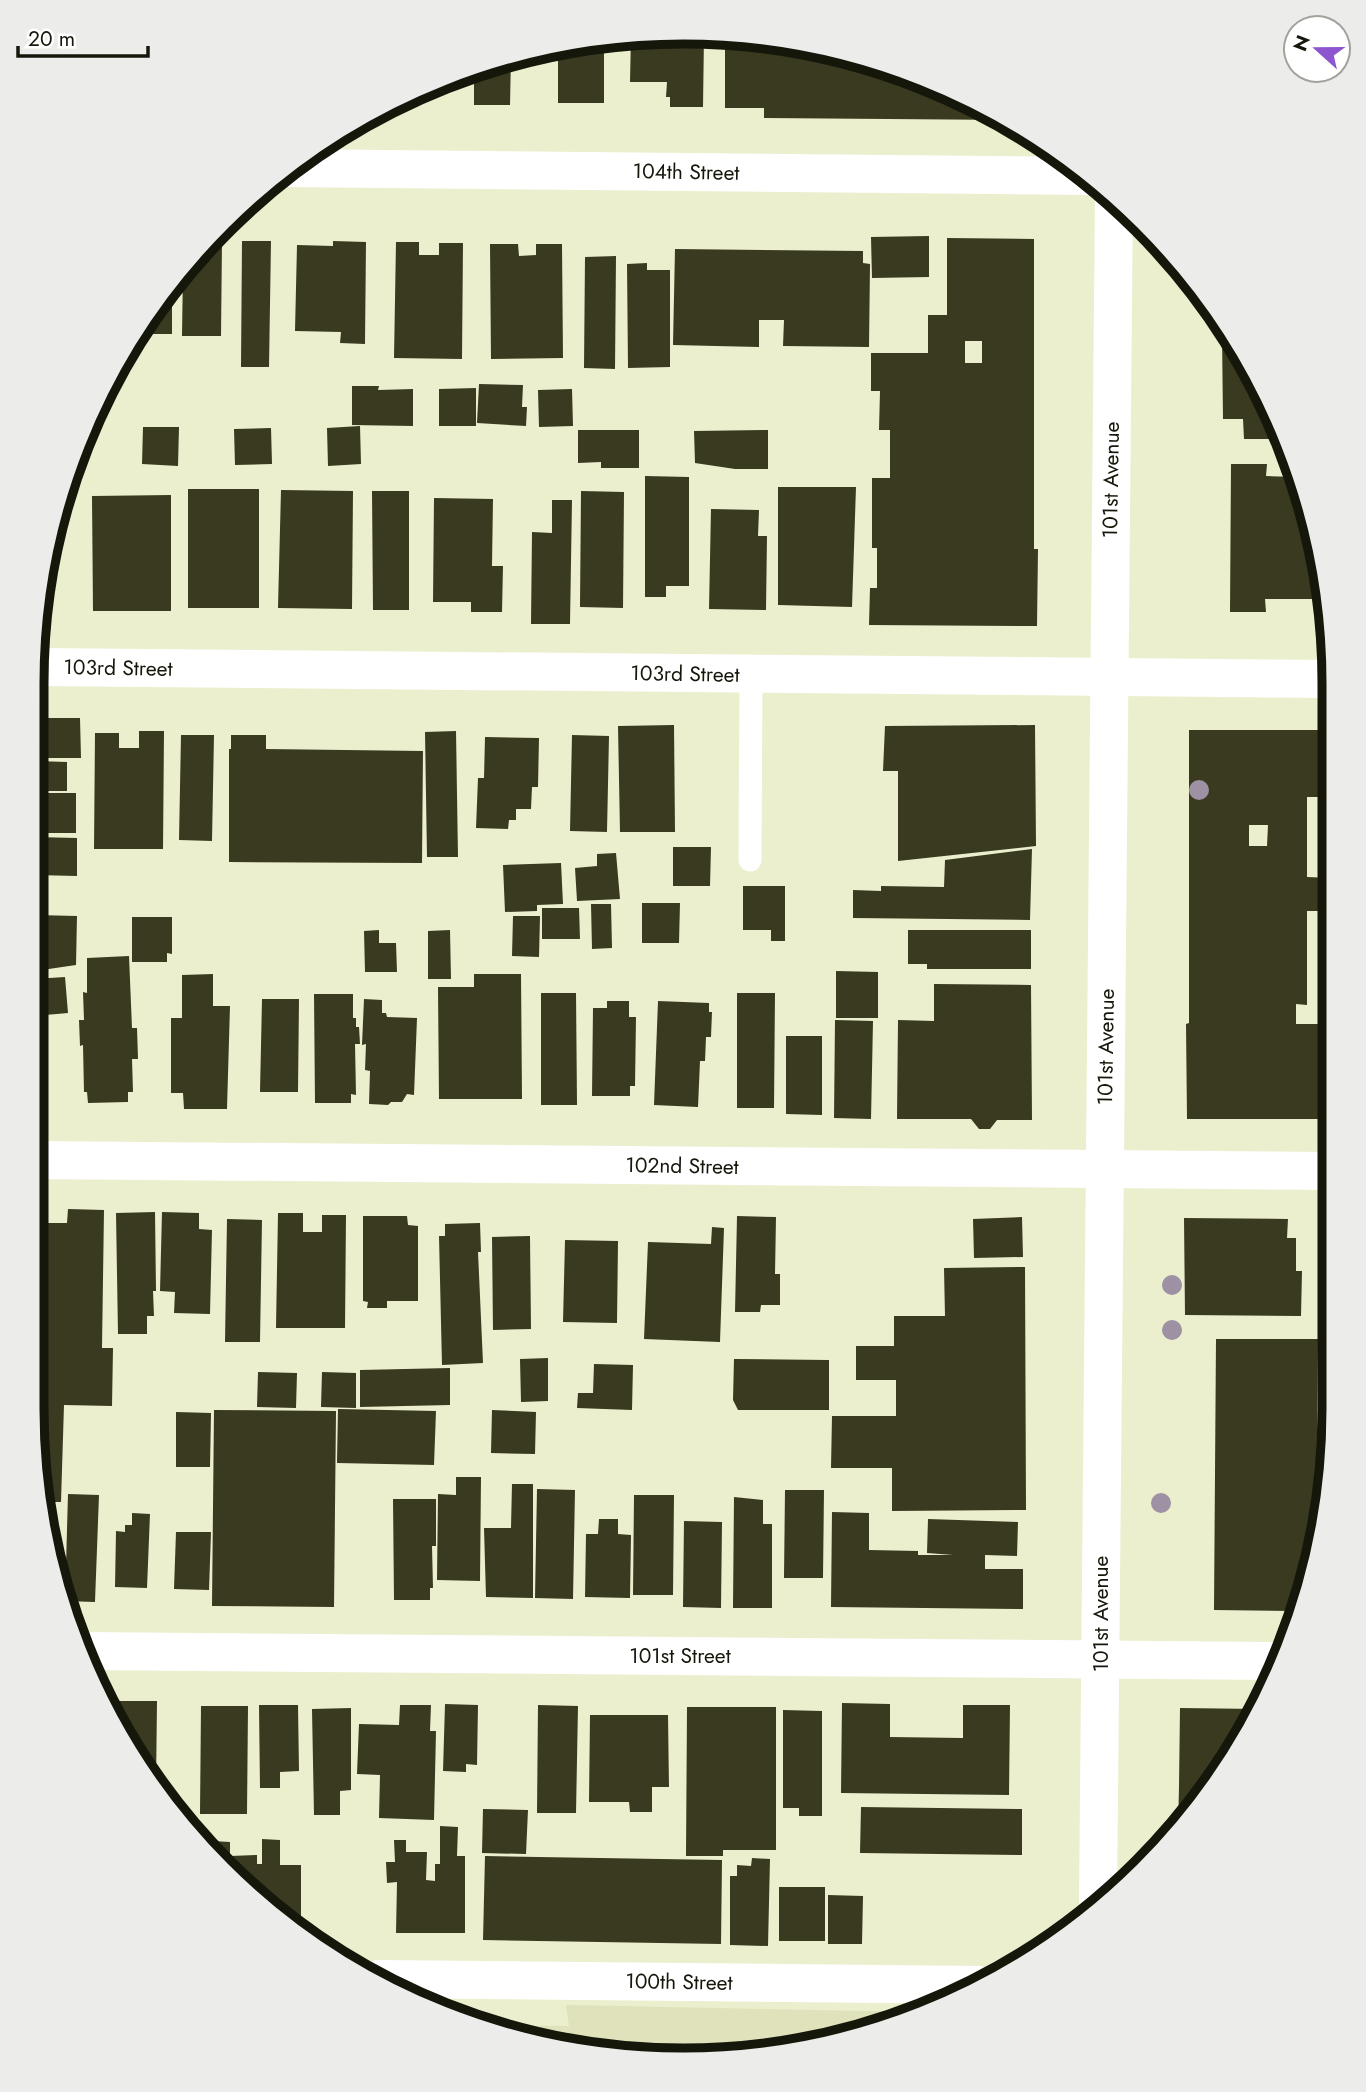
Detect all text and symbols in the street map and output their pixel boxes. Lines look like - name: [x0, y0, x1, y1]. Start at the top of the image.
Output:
- scale bar: [18, 14, 147, 58]
- north arrow: [1282, 14, 1352, 84]
- text: 20 m: [28, 24, 75, 54]
- text: N: [1286, 31, 1317, 55]
- street label: 104th Street: [632, 156, 740, 188]
- street label: 101st Avenue: [1095, 421, 1127, 539]
- street label: 103rd Street: [63, 652, 173, 684]
- street label: 103rd Street: [630, 658, 740, 690]
- street label: 101st Avenue: [1090, 988, 1122, 1106]
- street label: 102nd Street: [625, 1150, 739, 1182]
- street label: 101st Avenue: [1086, 1555, 1116, 1672]
- street label: 101st Street: [629, 1641, 731, 1671]
- street label: 100th Street: [625, 1966, 733, 1998]

